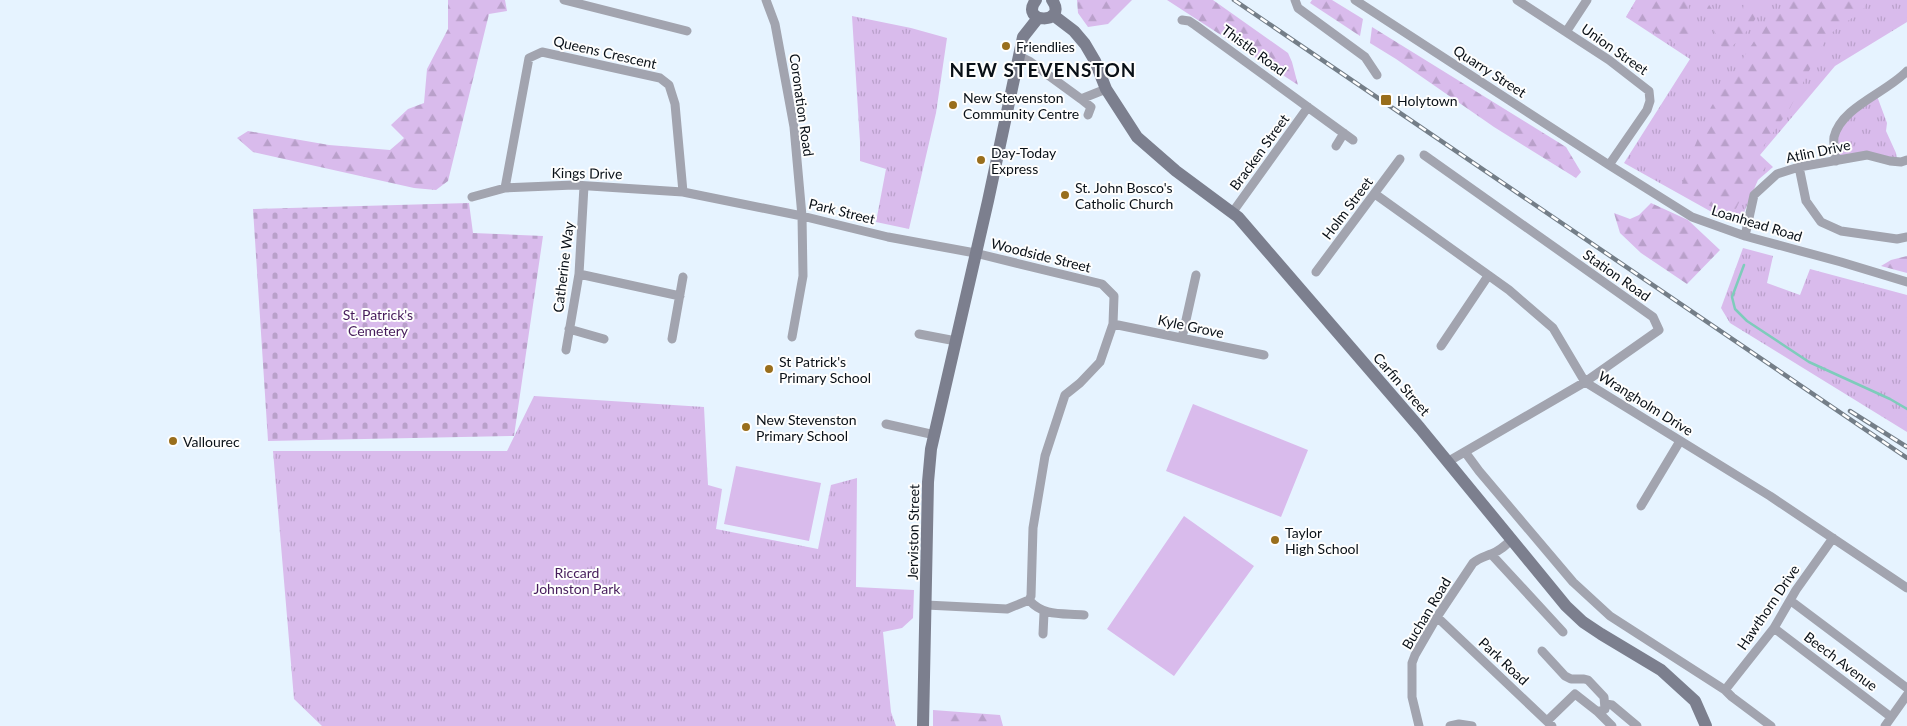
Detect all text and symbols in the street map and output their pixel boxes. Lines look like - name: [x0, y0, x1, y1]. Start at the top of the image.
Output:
- street label: Union Street: [1578, 20, 1652, 78]
- street label: Thistle Road: [1218, 21, 1290, 79]
- street label: Queens Crescent: [552, 32, 658, 72]
- place label: Friendlies: [1016, 38, 1075, 55]
- marker: Friendlies: [1000, 40, 1012, 52]
- street label: Quarry Street: [1450, 41, 1530, 101]
- street label: Coronation Road: [786, 53, 818, 157]
- district label: NEW STEVENSTON: [950, 58, 1136, 81]
- place label: New Stevenston Community Centre: [963, 89, 1079, 122]
- place label: Holytown: [1397, 92, 1458, 109]
- marker: Holytown: [1379, 93, 1393, 107]
- marker: New Stevenston Community Centre: [947, 99, 959, 111]
- street label: Bracken Street: [1226, 111, 1292, 193]
- street label: Atlin Drive: [1784, 136, 1852, 166]
- place label: Day-Today Express: [991, 144, 1057, 177]
- marker: Day-Today Express: [975, 154, 987, 166]
- street label: Kings Drive: [551, 164, 623, 182]
- street label: Holm Street: [1318, 173, 1376, 243]
- place label: St. John Bosco's Catholic Church: [1075, 179, 1173, 212]
- marker: St. John Bosco's Catholic Church: [1059, 189, 1071, 201]
- street label: Park Street: [807, 195, 877, 227]
- street label: Loanhead Road: [1710, 201, 1804, 245]
- street label: Catherine Way: [549, 220, 577, 313]
- street label: Woodside Street: [989, 234, 1093, 276]
- street label: Station Road: [1580, 246, 1654, 304]
- park label: St. Patrick's Cemetery: [343, 306, 413, 339]
- street label: Kyle Grove: [1156, 311, 1226, 341]
- street label: Carfin Street: [1370, 349, 1434, 419]
- place label: St Patrick's Primary School: [779, 353, 871, 386]
- marker: St Patrick's Primary School: [763, 363, 775, 375]
- street label: Wrangholm Drive: [1596, 367, 1696, 439]
- place label: New Stevenston Primary School: [756, 411, 857, 444]
- marker: New Stevenston Primary School: [740, 421, 752, 433]
- place label: Vallourec: [183, 433, 240, 450]
- marker: Vallourec: [167, 435, 179, 447]
- street label: Jerviston Street: [904, 484, 922, 580]
- place label: Taylor High School: [1285, 524, 1359, 557]
- marker: Taylor High School: [1269, 534, 1281, 546]
- street label: Hawthorn Drive: [1733, 561, 1803, 653]
- park label: Riccard Johnston Park: [534, 564, 621, 597]
- street label: Buchan Road: [1398, 574, 1454, 652]
- street label: Beech Avenue: [1801, 628, 1881, 694]
- street label: Park Road: [1476, 634, 1532, 688]

